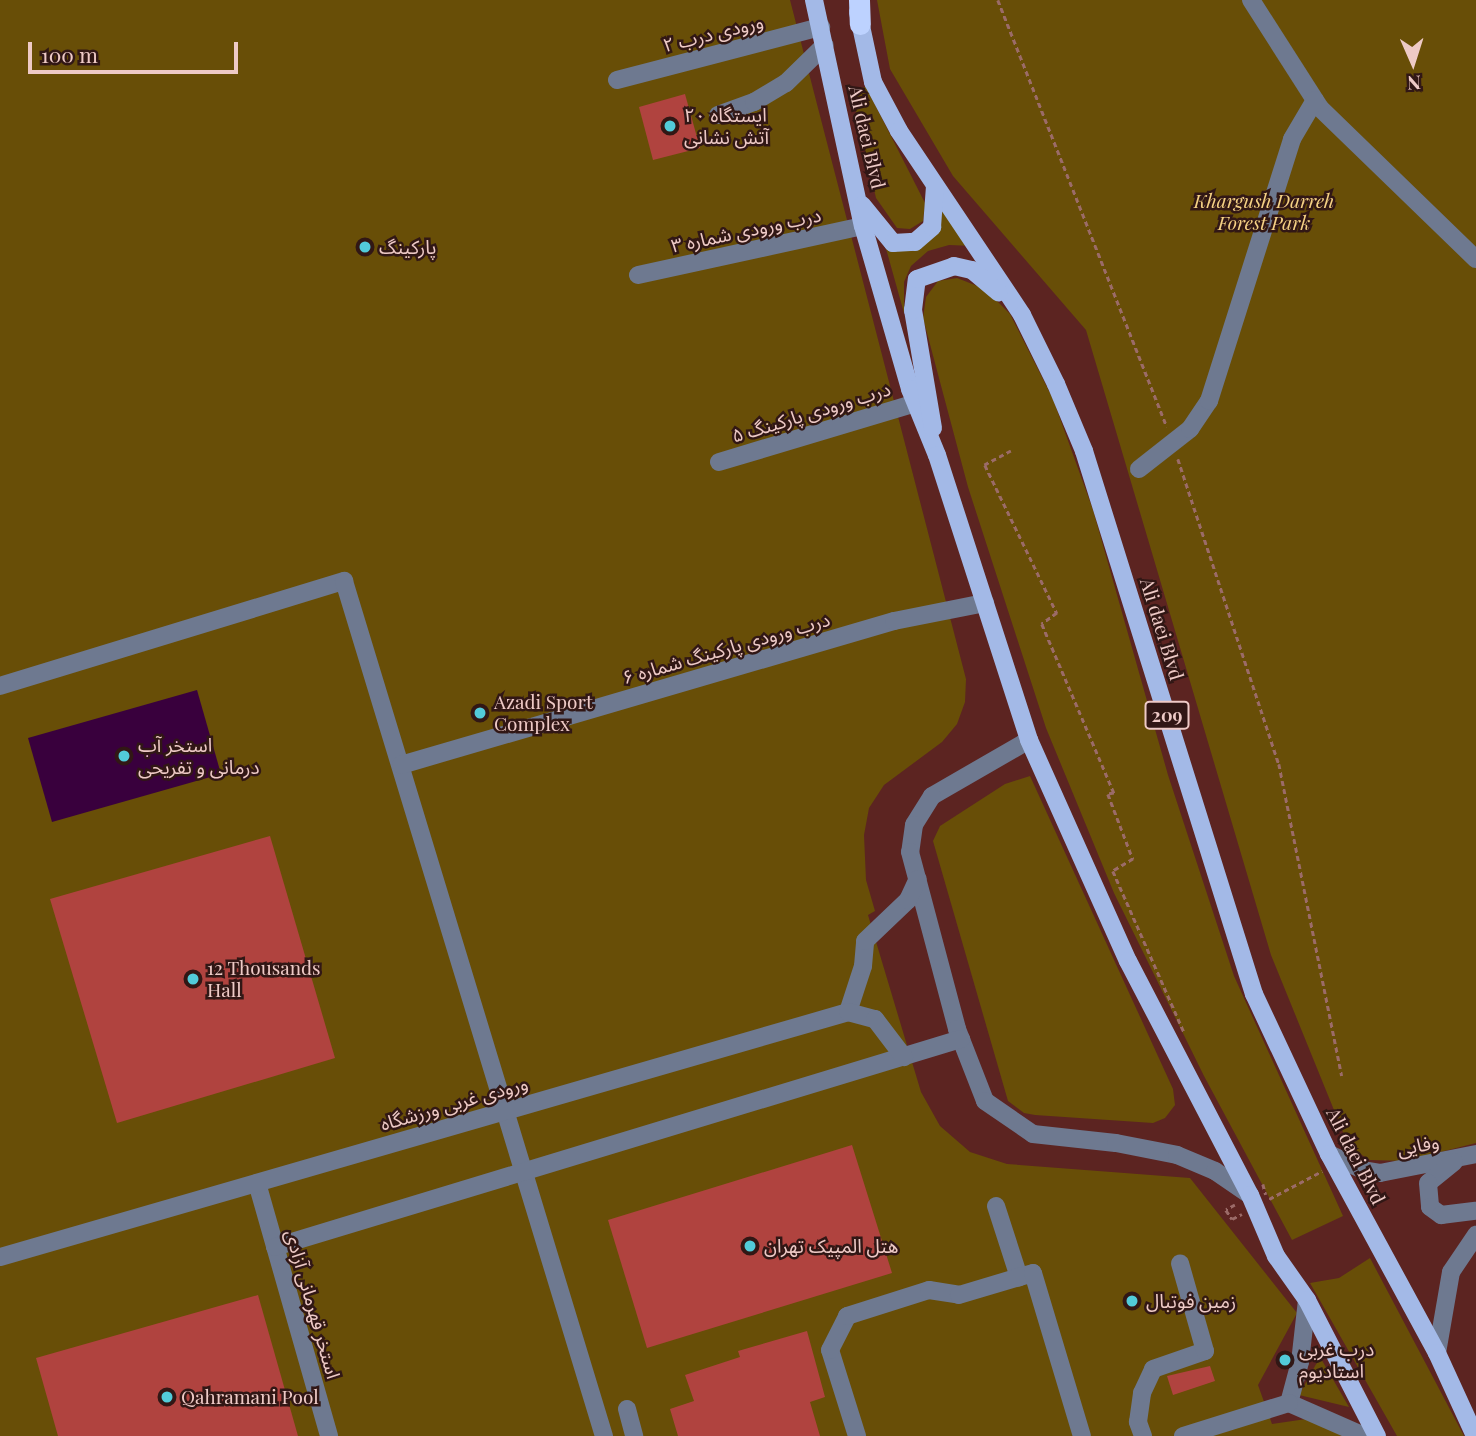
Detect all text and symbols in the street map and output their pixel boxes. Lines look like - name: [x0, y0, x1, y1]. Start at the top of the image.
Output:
- street label: ورودی درب ۲: [660, 10, 766, 56]
- scale bar: [32, 28, 242, 72]
- north arrow: [1378, 28, 1448, 98]
- text: 100 m: [41, 40, 98, 68]
- text: N: [1407, 71, 1422, 97]
- street label: Ali daei Blvd: [844, 83, 890, 191]
- place label: ایستگاه ۲۰ آتش نشانی: [684, 104, 769, 148]
- marker: ایستگاه ۲۰ آتش نشانی: [662, 118, 678, 134]
- park label: Khargush Darreh Forest Park: [1194, 190, 1334, 234]
- street label: درب ورودی شماره ۳: [669, 203, 823, 257]
- place label: پارکینگ: [379, 236, 436, 258]
- marker: پارکینگ: [357, 239, 373, 255]
- street label: درب ورودی پارکینگ ۵: [729, 377, 893, 447]
- street label: Ali daei Blvd: [1136, 575, 1188, 683]
- street label: درب ورودی پارکینگ شماره ۶: [620, 607, 832, 689]
- place label: Azadi Sport Complex: [494, 691, 593, 735]
- road number: 209: [1144, 700, 1190, 730]
- marker: Azadi Sport Complex: [472, 705, 488, 721]
- place label: استخر آب درمانی و تفریحی: [138, 734, 260, 778]
- marker: استخر آب درمانی و تفریحی: [116, 748, 132, 764]
- place label: 12 Thousands Hall: [207, 957, 321, 1001]
- marker: 12 Thousands Hall: [185, 971, 201, 987]
- street label: ورودی غربی ورزشگاه: [378, 1071, 530, 1135]
- street label: Ali daei Blvd: [1322, 1104, 1390, 1208]
- street label: وفایی: [1395, 1130, 1441, 1160]
- street label: استخر قهرمانی آزادی: [281, 1227, 345, 1381]
- place label: هتل المپیک تهران: [764, 1235, 898, 1257]
- marker: هتل المپیک تهران: [742, 1238, 758, 1254]
- place label: زمین فوتبال: [1146, 1290, 1236, 1312]
- marker: زمین فوتبال: [1124, 1293, 1140, 1309]
- place label: درب غربی استادیوم: [1299, 1338, 1374, 1382]
- marker: درب غربی استادیوم: [1277, 1352, 1293, 1368]
- place label: Qahramani Pool: [181, 1386, 319, 1408]
- marker: Qahramani Pool: [159, 1389, 175, 1405]

